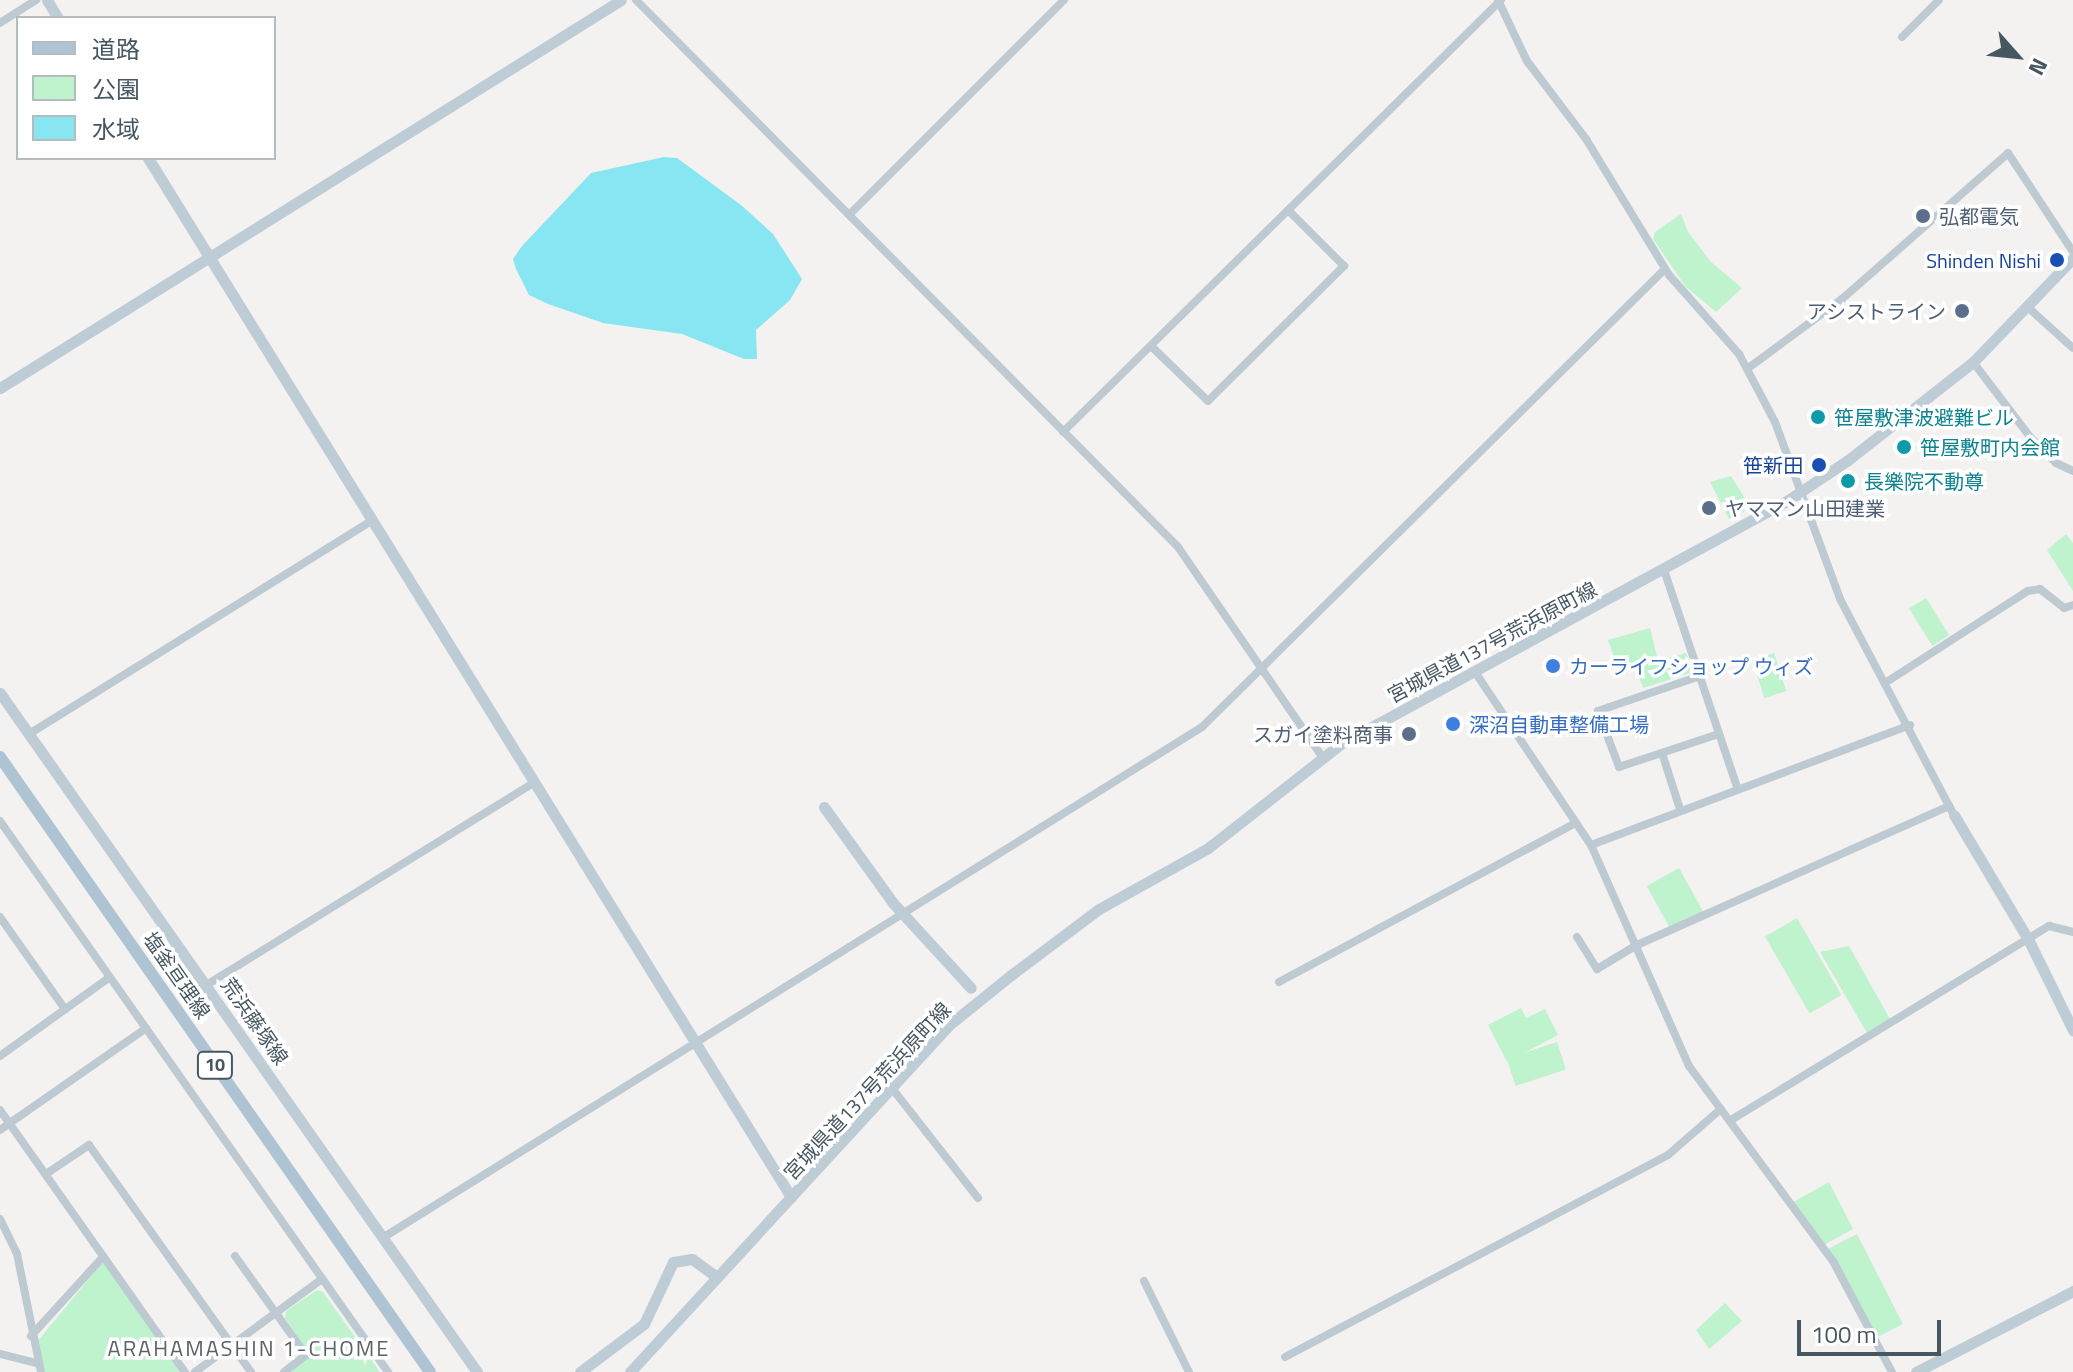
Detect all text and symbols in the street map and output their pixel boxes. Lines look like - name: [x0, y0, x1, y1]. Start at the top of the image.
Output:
- legend: [16, 16, 276, 160]
- north arrow: [1977, 16, 2057, 96]
- text: 道路: [92, 31, 140, 67]
- text: N: [2020, 52, 2057, 81]
- text: 公園: [92, 71, 140, 107]
- text: 水域: [92, 111, 140, 147]
- place label: 弘都電気: [1939, 204, 2019, 228]
- marker: 弘都電気: [1914, 207, 1932, 225]
- place label: Shinden Nishi: [1926, 248, 2041, 272]
- marker: Shinden Nishi: [2048, 251, 2066, 269]
- place label: アシストライン: [1806, 299, 1946, 323]
- marker: アシストライン: [1953, 302, 1971, 320]
- place label: 笹屋敷津波避難ビル: [1834, 405, 2014, 429]
- marker: 笹屋敷津波避難ビル: [1809, 408, 1827, 426]
- place label: 笹屋敷町内会館: [1920, 435, 2060, 459]
- marker: 笹屋敷町内会館: [1895, 438, 1913, 456]
- place label: 笹新田: [1743, 453, 1803, 477]
- marker: 笹新田: [1810, 456, 1828, 474]
- place label: 長樂院不動尊: [1864, 469, 1984, 493]
- marker: 長樂院不動尊: [1839, 472, 1857, 490]
- place label: ヤママン山田建業: [1725, 496, 1885, 520]
- marker: ヤママン山田建業: [1700, 499, 1718, 517]
- street label: 宮城県道137号荒浜原町線: [1383, 577, 1601, 707]
- place label: カーライフショップ ウィズ: [1569, 654, 1813, 678]
- marker: カーライフショップ ウィズ: [1544, 657, 1562, 675]
- place label: 深沼自動車整備工場: [1469, 712, 1649, 736]
- marker: 深沼自動車整備工場: [1444, 715, 1462, 733]
- place label: スガイ塗料商事: [1253, 722, 1393, 746]
- marker: スガイ塗料商事: [1400, 725, 1418, 743]
- street label: 塩釜亘理線: [138, 927, 216, 1023]
- street label: 荒浜藤塚線: [216, 973, 294, 1069]
- street label: 宮城県道137号荒浜原町線: [779, 997, 955, 1185]
- road number: 10: [195, 1051, 235, 1079]
- scale bar: [1801, 1304, 1945, 1354]
- text: 100 m: [1811, 1316, 1877, 1352]
- district label: ARAHAMASHIN 1-CHOME: [108, 1336, 390, 1362]

